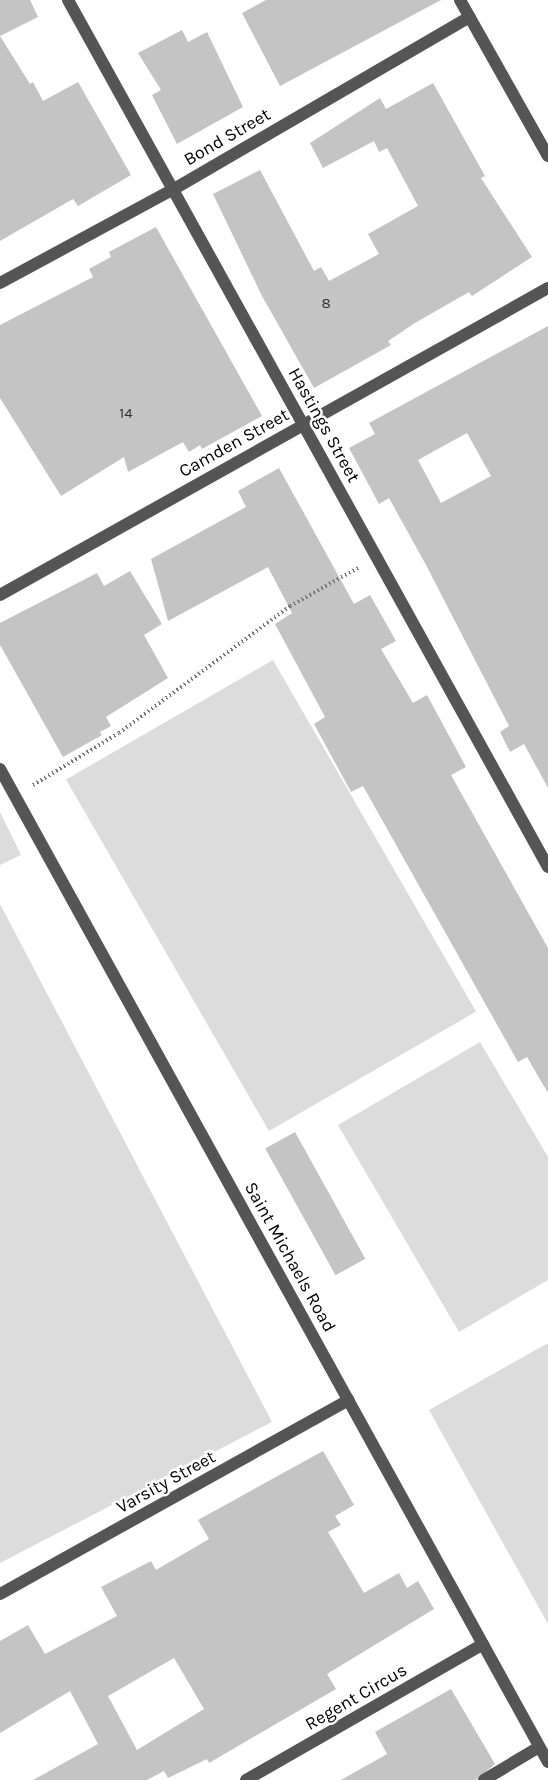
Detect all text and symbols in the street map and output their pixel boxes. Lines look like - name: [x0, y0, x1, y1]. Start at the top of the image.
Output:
- street label: Bond Street: [180, 104, 274, 170]
- house number: 8: [321, 295, 331, 313]
- street label: Hastings Street: [284, 364, 364, 486]
- street label: Camden Street: [175, 404, 293, 482]
- house number: 14: [119, 405, 133, 423]
- street label: Saint Michaels Road: [240, 1178, 340, 1336]
- street label: Varsity Street: [113, 1446, 219, 1518]
- street label: Regent Circus: [301, 1659, 411, 1735]

